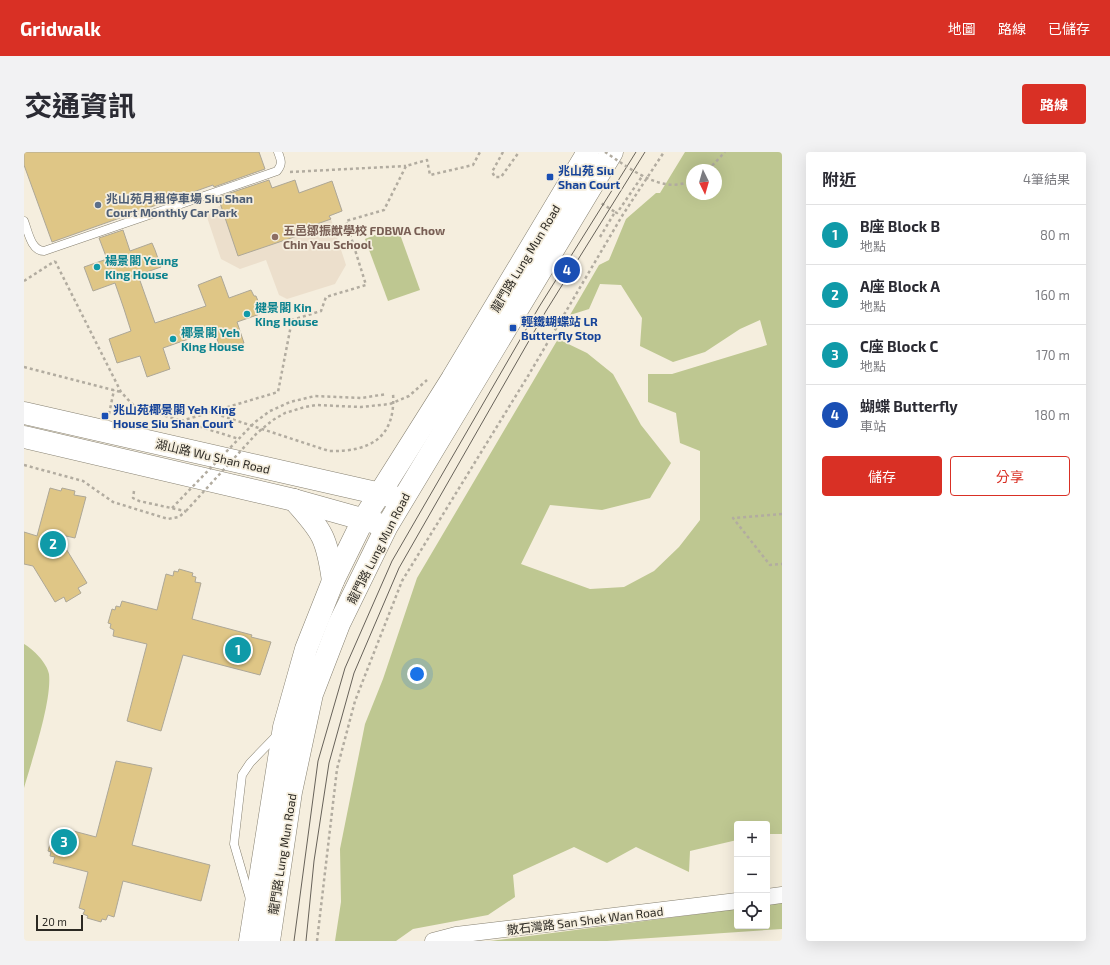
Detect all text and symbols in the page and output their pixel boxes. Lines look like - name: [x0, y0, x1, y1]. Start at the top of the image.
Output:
- text: Gridwalk: [20, 17, 101, 40]
- text: 地圖: [948, 20, 976, 37]
- text: 路線: [998, 20, 1026, 37]
- text: 已儲存: [1048, 20, 1090, 37]
- button: 路線: [1022, 84, 1086, 124]
- text: 交通資訊: [24, 88, 136, 122]
- place label: 兆山苑 Siu Shan Court: [558, 163, 620, 191]
- north arrow: [686, 164, 722, 200]
- text: 附近: [822, 169, 856, 189]
- text: 4筆結果: [1023, 171, 1070, 187]
- marker: 兆山苑 Siu Shan Court: [545, 172, 555, 182]
- place label: 兆山苑月租停車場 Siu Shan Court Monthly Car Park: [106, 191, 253, 220]
- marker: 兆山苑月租停車場 Siu Shan Court Monthly Car Park: [93, 200, 103, 210]
- street label: 龍門路 Lung Mun Road: [487, 202, 563, 314]
- text: B座 Block B: [860, 217, 940, 235]
- place label: 五邑鄒振猷學校 FDBWA Chow Chin Yau School: [283, 223, 446, 251]
- text: 1: [832, 227, 838, 243]
- text: 80 m: [1040, 227, 1070, 243]
- marker: 五邑鄒振猷學校 FDBWA Chow Chin Yau School: [270, 232, 280, 242]
- text: 地點: [860, 238, 886, 254]
- place label: 楊景閣 Yeung King House: [105, 253, 178, 281]
- pin: 4: [554, 255, 580, 285]
- marker: 楊景閣 Yeung King House: [92, 262, 102, 272]
- text: A座 Block A: [860, 277, 940, 295]
- text: 2: [831, 287, 839, 303]
- text: 160 m: [1035, 287, 1070, 303]
- text: 地點: [860, 298, 886, 314]
- place label: 楗景閣 Kin King House: [255, 300, 319, 328]
- marker: 楗景閣 Kin King House: [242, 309, 252, 319]
- place label: 輕鐵蝴蝶站 LR Butterfly Stop: [521, 314, 601, 343]
- marker: 輕鐵蝴蝶站 LR Butterfly Stop: [508, 323, 518, 333]
- place label: 椰景閣 Yeh King House: [181, 325, 245, 353]
- marker: 椰景閣 Yeh King House: [168, 334, 178, 344]
- text: C座 Block C: [860, 337, 938, 355]
- text: 3: [831, 347, 839, 363]
- text: 170 m: [1036, 347, 1070, 363]
- text: 地點: [860, 358, 886, 374]
- text: 蝴蝶 Butterfly: [860, 397, 958, 415]
- place label: 兆山苑椰景閣 Yeh King House Siu Shan Court: [113, 402, 236, 430]
- text: 4: [831, 407, 839, 423]
- text: 180 m: [1035, 407, 1070, 423]
- marker: 兆山苑椰景閣 Yeh King House Siu Shan Court: [100, 411, 110, 421]
- text: 車站: [860, 418, 886, 434]
- street label: 湖山路 Wu Shan Road: [154, 436, 272, 476]
- button: 儲存: [822, 456, 942, 496]
- button: 分享: [950, 456, 1070, 496]
- street label: 龍門路 Lung Mun Road: [344, 490, 412, 606]
- pin: 2: [40, 529, 66, 559]
- pin: 1: [225, 635, 251, 665]
- your location: [407, 664, 427, 684]
- street label: 龍門路 Lung Mun Road: [265, 792, 299, 916]
- map controls: [734, 821, 770, 929]
- button: +: [734, 821, 770, 857]
- pin: 3: [51, 827, 77, 857]
- button: −: [734, 857, 770, 893]
- button: locate: [734, 893, 770, 929]
- street label: 散石灣路 San Shek Wan Road: [506, 903, 664, 937]
- scale bar: [36, 913, 83, 932]
- text: 20 m: [42, 915, 67, 928]

